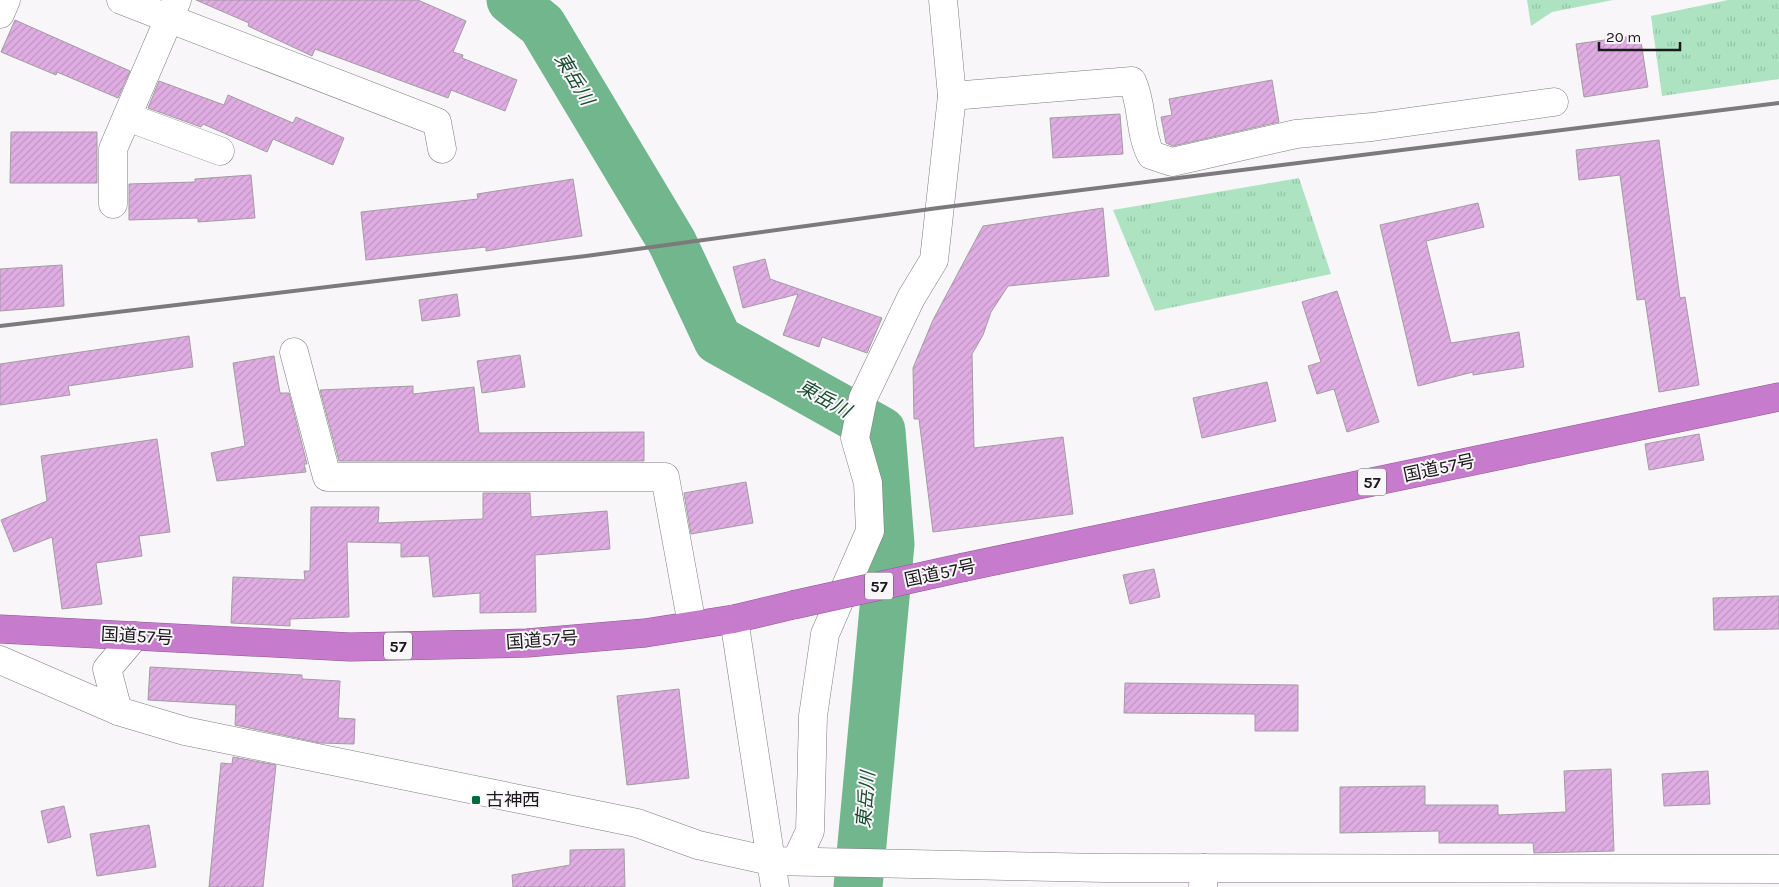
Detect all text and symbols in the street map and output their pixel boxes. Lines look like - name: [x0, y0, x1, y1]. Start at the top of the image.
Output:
- scale bar: [1599, 20, 1680, 52]
- text: 20 m: [1606, 28, 1641, 46]
- water label: 東岳川: [550, 49, 599, 111]
- water label: 東岳川: [794, 376, 856, 423]
- street label: 国道57号: [1401, 450, 1477, 486]
- road number: 57: [1358, 468, 1386, 496]
- street label: 国道57号: [902, 555, 978, 591]
- road number: 57: [865, 572, 893, 600]
- street label: 国道57号: [100, 623, 174, 649]
- street label: 国道57号: [505, 626, 579, 654]
- road number: 57: [384, 632, 412, 659]
- water label: 東岳川: [853, 769, 880, 829]
- place label: 古神西: [486, 789, 540, 811]
- marker: 古神西: [470, 794, 482, 806]

